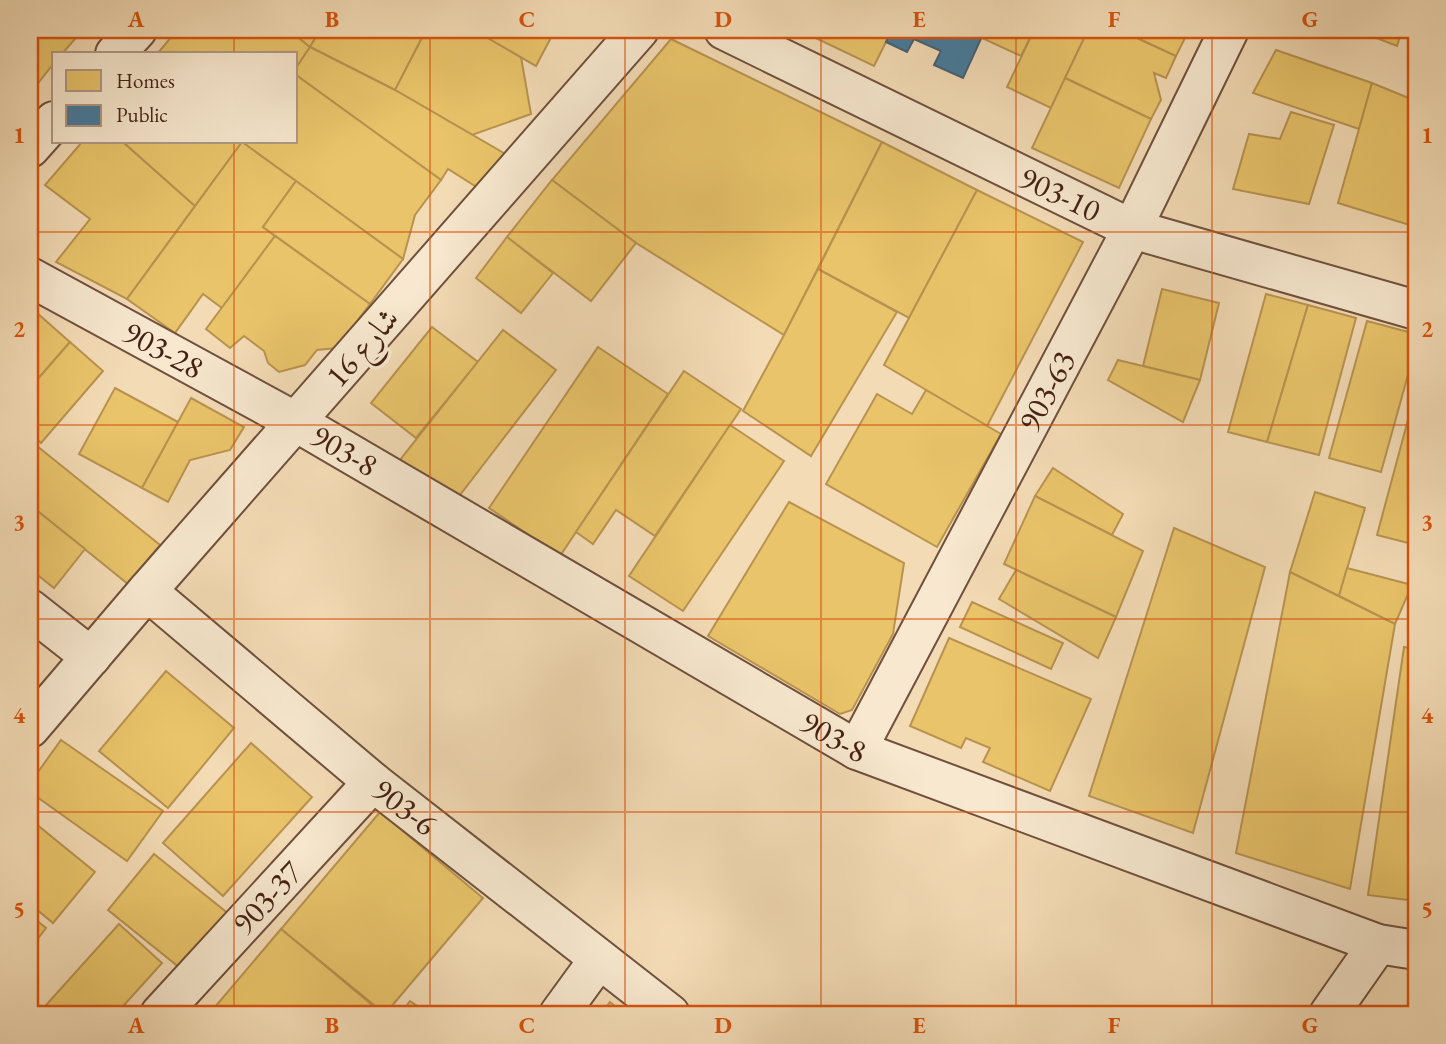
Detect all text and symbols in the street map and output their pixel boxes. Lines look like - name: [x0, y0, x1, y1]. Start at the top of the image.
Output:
- text: A: [127, 4, 145, 34]
- text: B: [325, 4, 339, 34]
- text: C: [519, 4, 535, 34]
- text: D: [714, 4, 732, 34]
- text: E: [912, 4, 926, 34]
- text: F: [1108, 4, 1121, 34]
- text: G: [1302, 4, 1318, 34]
- legend: [52, 52, 298, 144]
- text: Homes: [116, 67, 175, 94]
- text: Public: [116, 101, 168, 128]
- text: 1: [13, 120, 25, 150]
- text: 1: [1421, 120, 1433, 150]
- street label: 903-10: [1012, 156, 1108, 232]
- street label: شارع 16: [316, 298, 413, 400]
- street label: 903-28: [116, 311, 211, 389]
- text: 2: [13, 314, 25, 344]
- text: 2: [1421, 314, 1433, 344]
- street label: 903-63: [1008, 343, 1085, 439]
- street label: 903-8: [303, 414, 385, 486]
- text: 3: [13, 507, 25, 537]
- text: 3: [1421, 507, 1433, 537]
- text: 4: [13, 700, 26, 730]
- text: 4: [1421, 700, 1434, 730]
- street label: 903-8: [793, 701, 872, 773]
- street label: 903-6: [364, 769, 445, 845]
- street label: 903-37: [222, 851, 312, 943]
- text: 5: [13, 894, 25, 924]
- text: 5: [1421, 894, 1433, 924]
- text: A: [127, 1010, 145, 1040]
- text: B: [325, 1010, 339, 1040]
- text: C: [519, 1010, 535, 1040]
- text: D: [714, 1010, 732, 1040]
- text: E: [912, 1010, 926, 1040]
- text: F: [1108, 1010, 1121, 1040]
- text: G: [1302, 1010, 1318, 1040]

